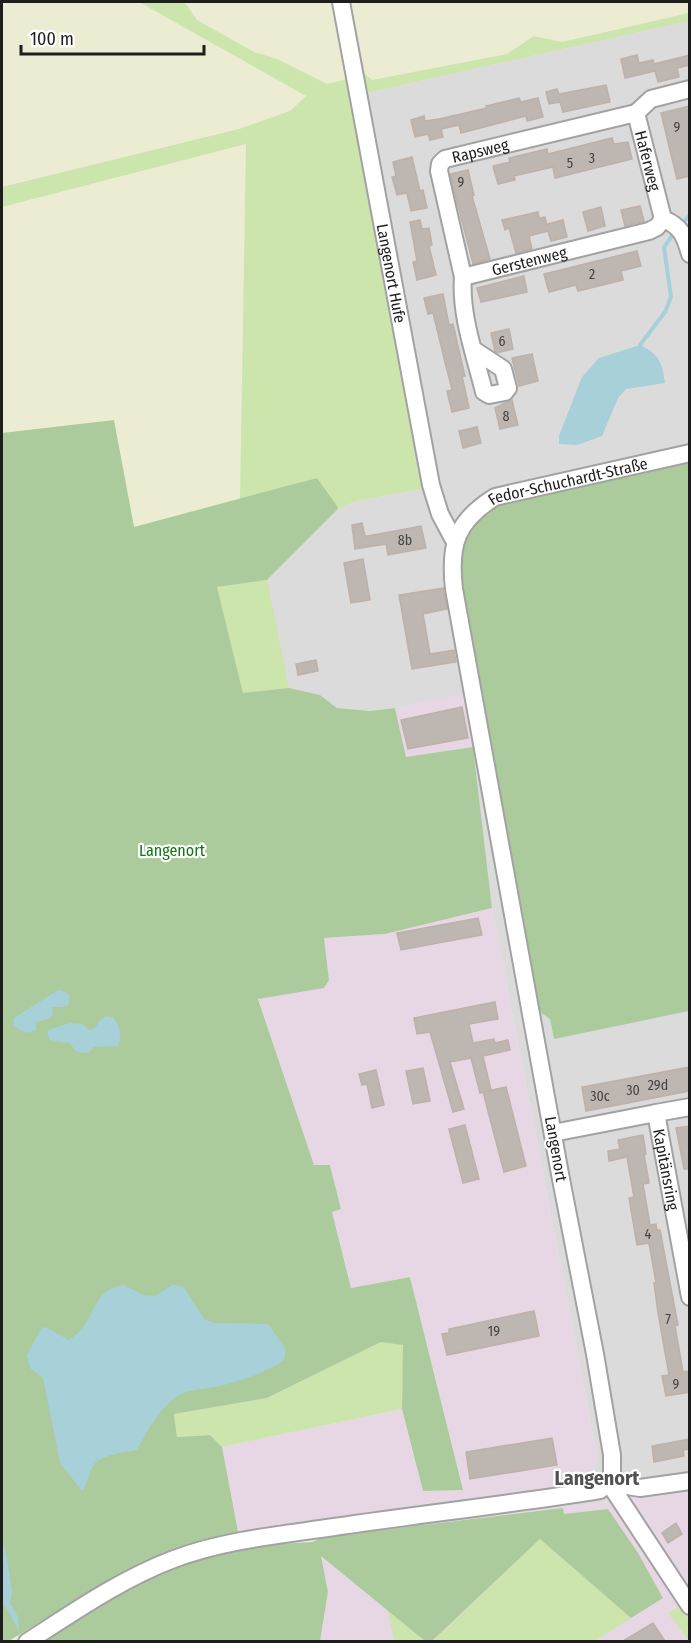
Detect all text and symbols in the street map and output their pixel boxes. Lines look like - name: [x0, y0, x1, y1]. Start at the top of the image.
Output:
- scale bar: [21, 18, 204, 56]
- text: 100 m: [30, 28, 74, 50]
- house number: 9: [674, 119, 681, 136]
- street label: Haferweg: [631, 128, 665, 193]
- street label: Rapsweg: [450, 134, 511, 167]
- house number: 3: [589, 150, 595, 167]
- house number: 5: [567, 155, 573, 172]
- house number: 9: [458, 174, 465, 191]
- street label: Langenort Hufe: [373, 222, 410, 325]
- street label: Gerstenweg: [490, 242, 569, 279]
- house number: 2: [589, 266, 595, 283]
- house number: 6: [499, 333, 506, 350]
- house number: 8: [503, 408, 510, 425]
- street label: Fedor-Schuchardt-Straße: [484, 453, 649, 509]
- house number: 8b: [398, 532, 412, 549]
- park label: Langenort: [139, 841, 206, 860]
- house number: 29d: [648, 1077, 668, 1094]
- house number: 30: [626, 1082, 640, 1099]
- house number: 30c: [590, 1088, 610, 1105]
- street label: Langenort: [541, 1115, 571, 1184]
- street label: Kapitänsring: [650, 1127, 683, 1212]
- house number: 4: [645, 1226, 652, 1243]
- house number: 7: [665, 1311, 671, 1328]
- house number: 19: [488, 1323, 500, 1340]
- house number: 9: [673, 1376, 680, 1393]
- district label: Langenort: [555, 1466, 640, 1490]

